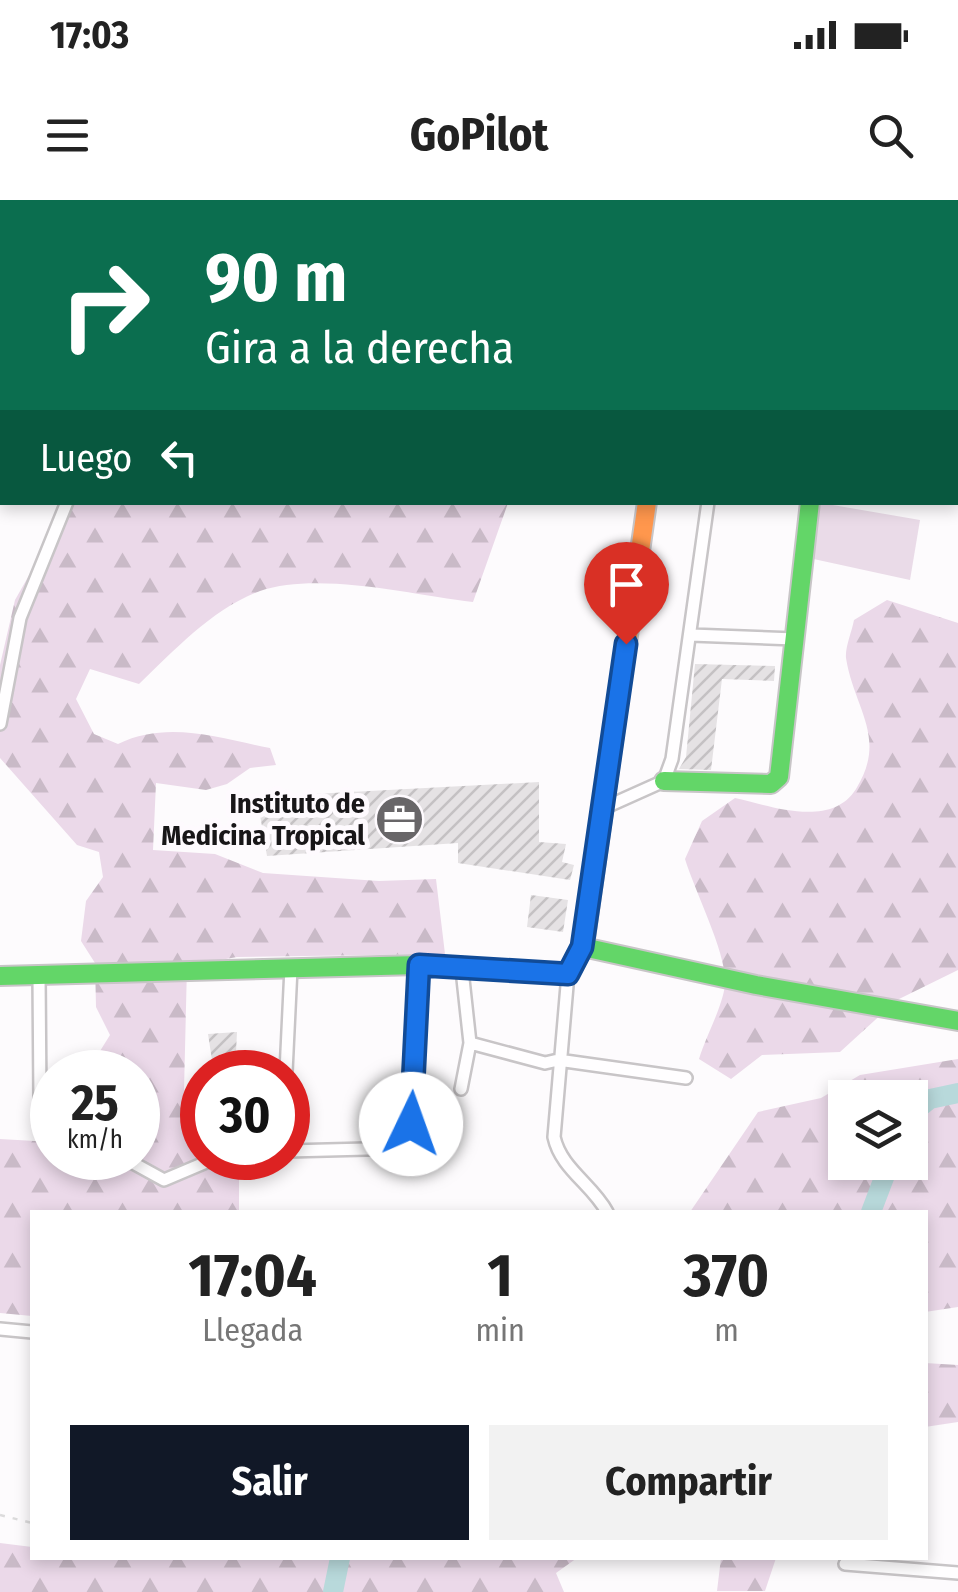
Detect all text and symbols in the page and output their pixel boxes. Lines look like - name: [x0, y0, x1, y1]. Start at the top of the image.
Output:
- text: 17:03: [50, 12, 129, 58]
- icon: menu: [40, 108, 95, 163]
- text: GoPilot: [410, 108, 548, 162]
- icon: search: [863, 108, 918, 163]
- text: 90 m: [205, 236, 347, 320]
- icon: right: [40, 240, 170, 370]
- text: Gira a la derecha: [205, 321, 514, 375]
- icon: left: [152, 430, 207, 485]
- text: Luego: [40, 435, 132, 481]
- pin: [584, 542, 669, 645]
- icon: arrive: [599, 557, 654, 612]
- place label: Instituto de Medicina Tropical: [161, 787, 365, 852]
- office icon: Instituto de Medicina Tropical: [374, 793, 426, 845]
- speed limit sign: 30: [180, 1050, 310, 1180]
- position arrow: [359, 1072, 463, 1176]
- text: 25: [71, 1073, 119, 1133]
- map controls: [828, 1080, 928, 1180]
- button: layers: [828, 1080, 928, 1180]
- text: km/h: [67, 1125, 123, 1155]
- text: 17:04: [189, 1240, 317, 1312]
- text: 1: [487, 1240, 513, 1312]
- text: 370: [684, 1240, 769, 1312]
- text: Llegada: [202, 1311, 303, 1349]
- text: min: [475, 1311, 525, 1349]
- text: m: [714, 1311, 739, 1349]
- button: Salir: [70, 1425, 469, 1540]
- button: Compartir: [489, 1425, 888, 1540]

